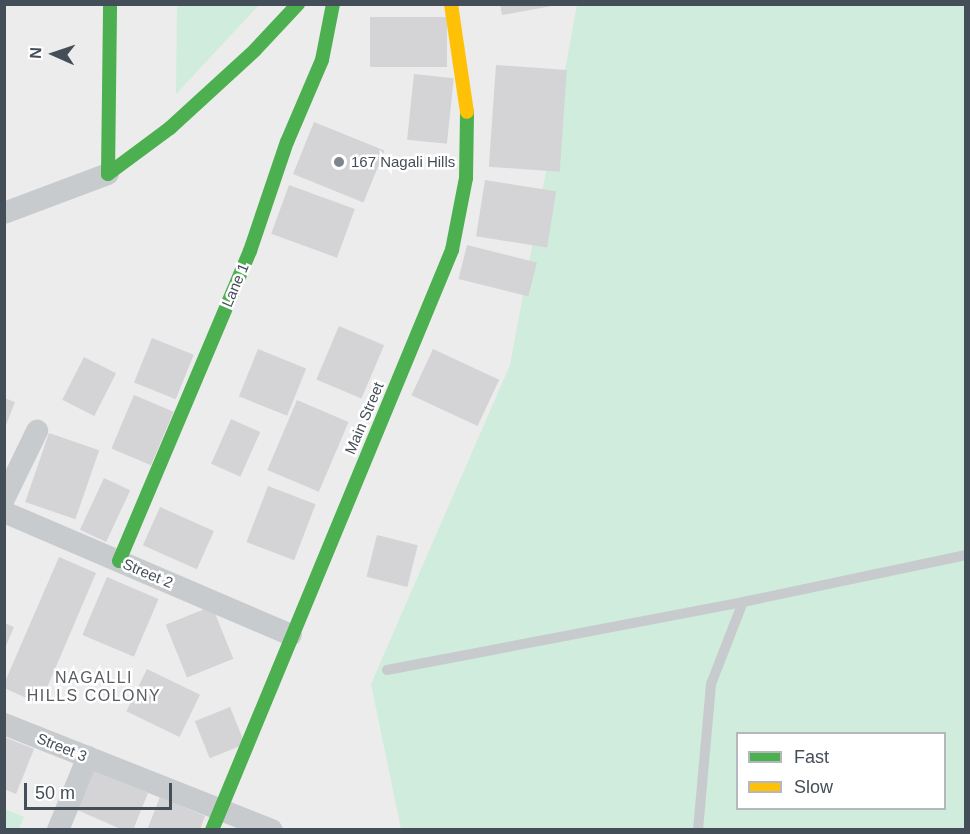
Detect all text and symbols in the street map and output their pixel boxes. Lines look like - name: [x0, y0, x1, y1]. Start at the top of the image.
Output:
- north arrow: [24, 24, 84, 84]
- text: N: [27, 47, 44, 59]
- place label: 167 Nagali Hills: [351, 153, 455, 171]
- marker: 167 Nagali Hills: [332, 155, 346, 169]
- street label: Lane 1: [218, 260, 252, 310]
- street label: Main Street: [341, 379, 387, 457]
- street label: Street 2: [120, 554, 176, 592]
- district label: NAGALLI HILLS COLONY: [27, 668, 161, 706]
- street label: Street 3: [34, 729, 90, 765]
- legend: [736, 732, 946, 810]
- text: Fast: [794, 747, 829, 767]
- scale bar: [27, 771, 176, 809]
- text: Slow: [794, 777, 833, 797]
- text: 50 m: [35, 783, 75, 803]

